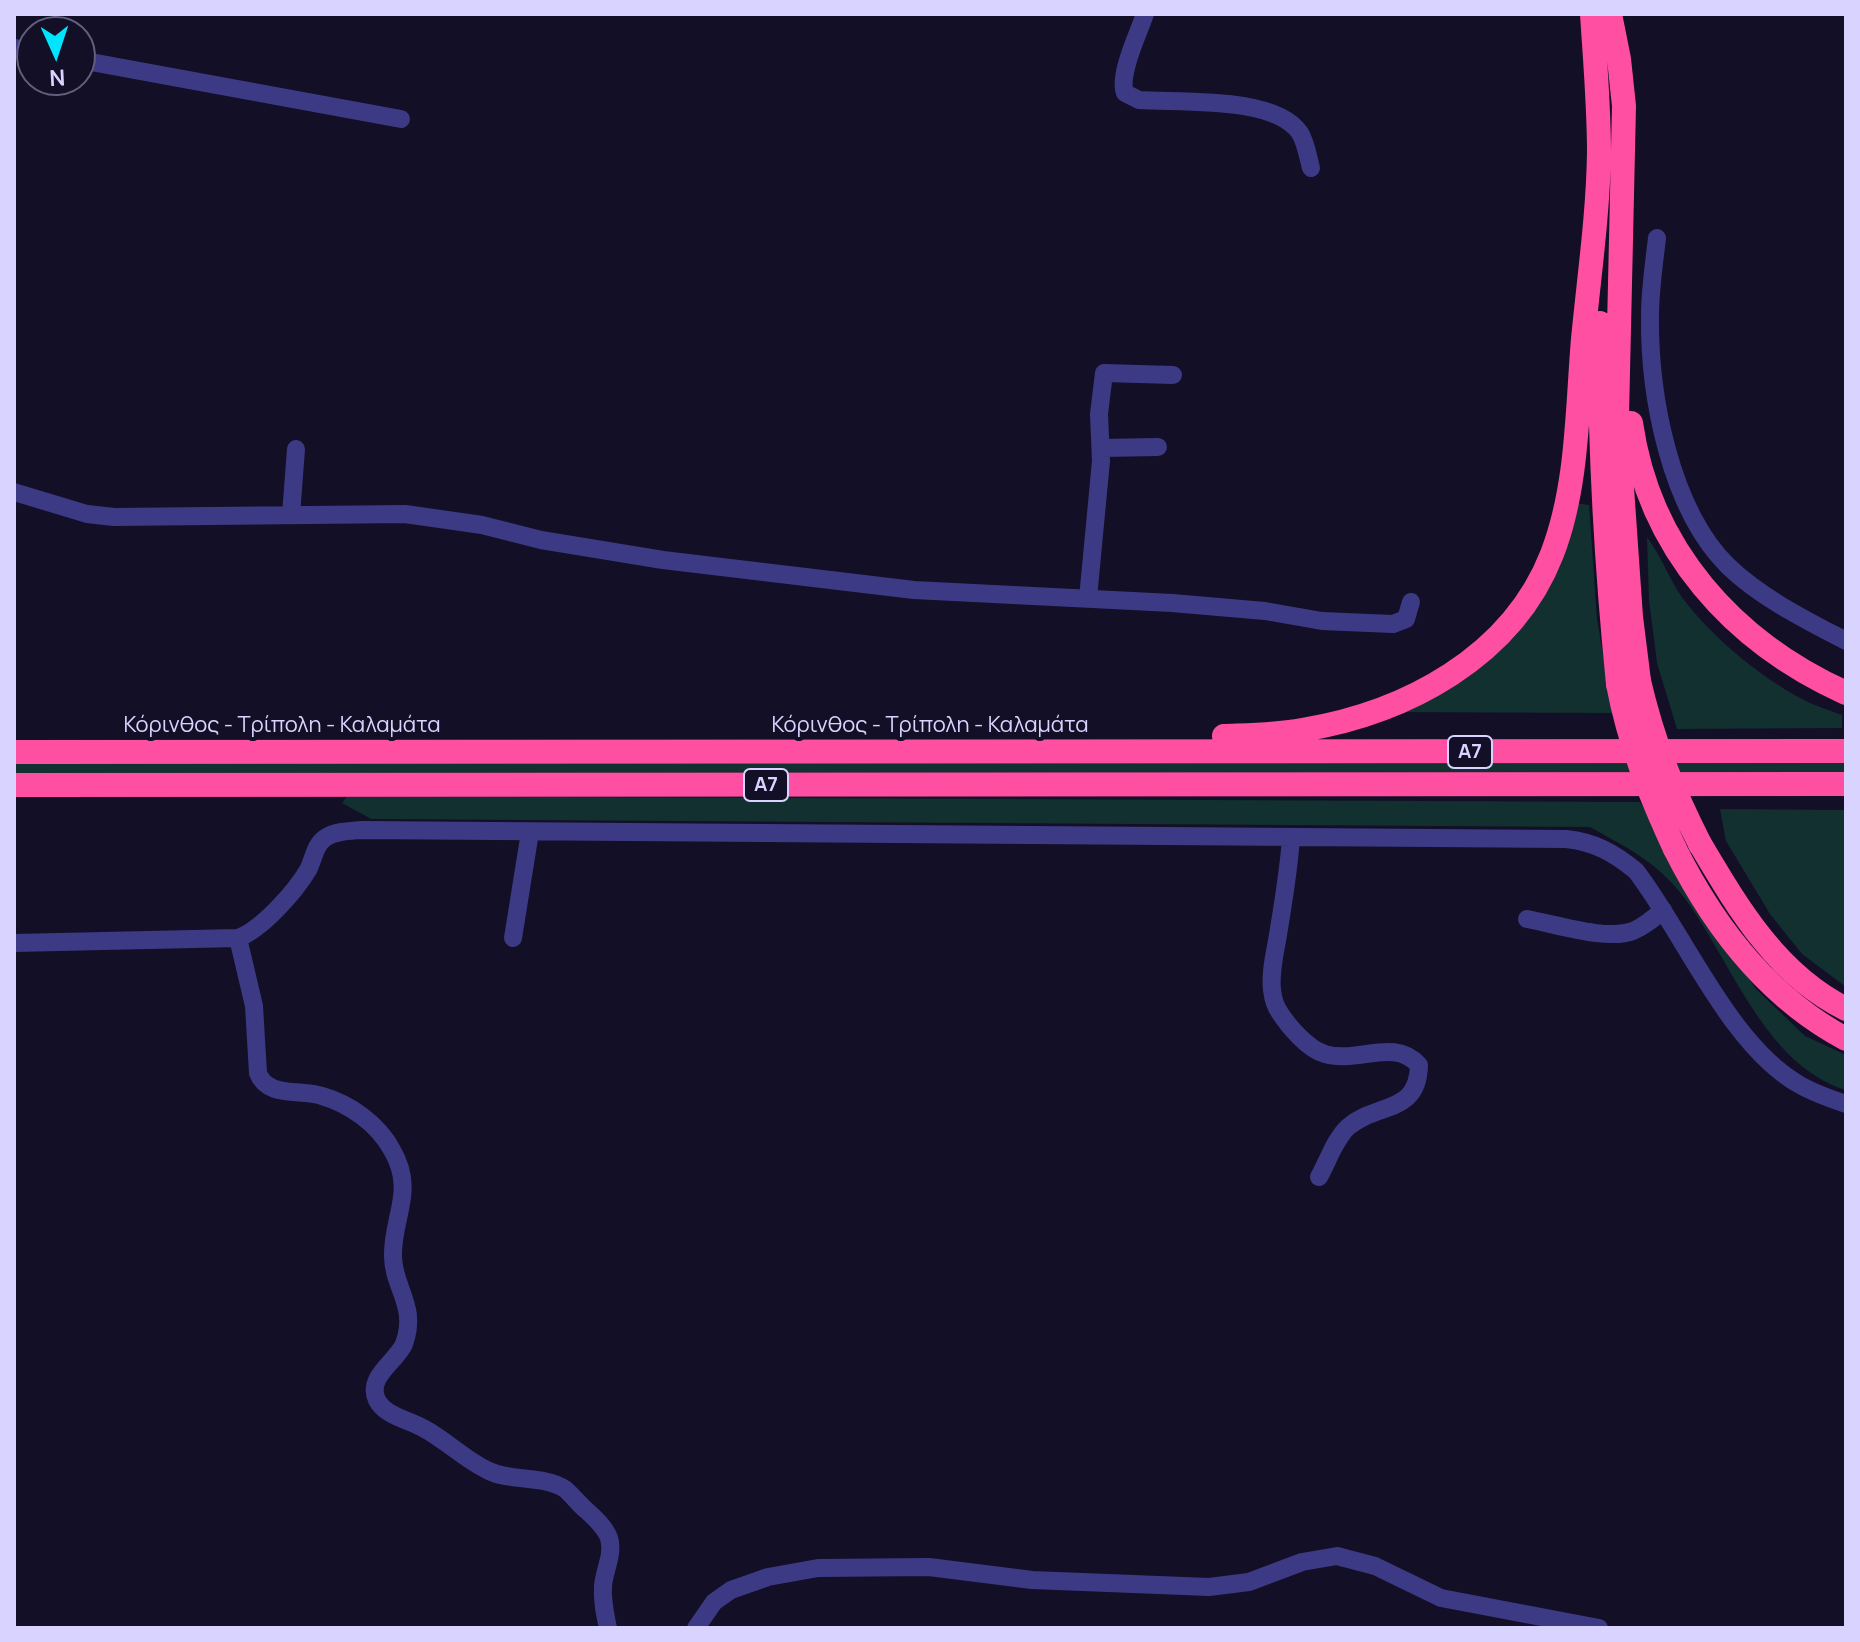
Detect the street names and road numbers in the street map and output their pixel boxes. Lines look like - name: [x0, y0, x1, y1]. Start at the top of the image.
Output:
- street label: Κόρινθος - Τρίπολη - Καλαμάτα: [123, 713, 441, 739]
- street label: Κόρινθος - Τρίπολη - Καλαμάτα: [771, 713, 1089, 739]
- road number: Α7: [1448, 736, 1492, 768]
- road number: Α7: [744, 769, 788, 801]

